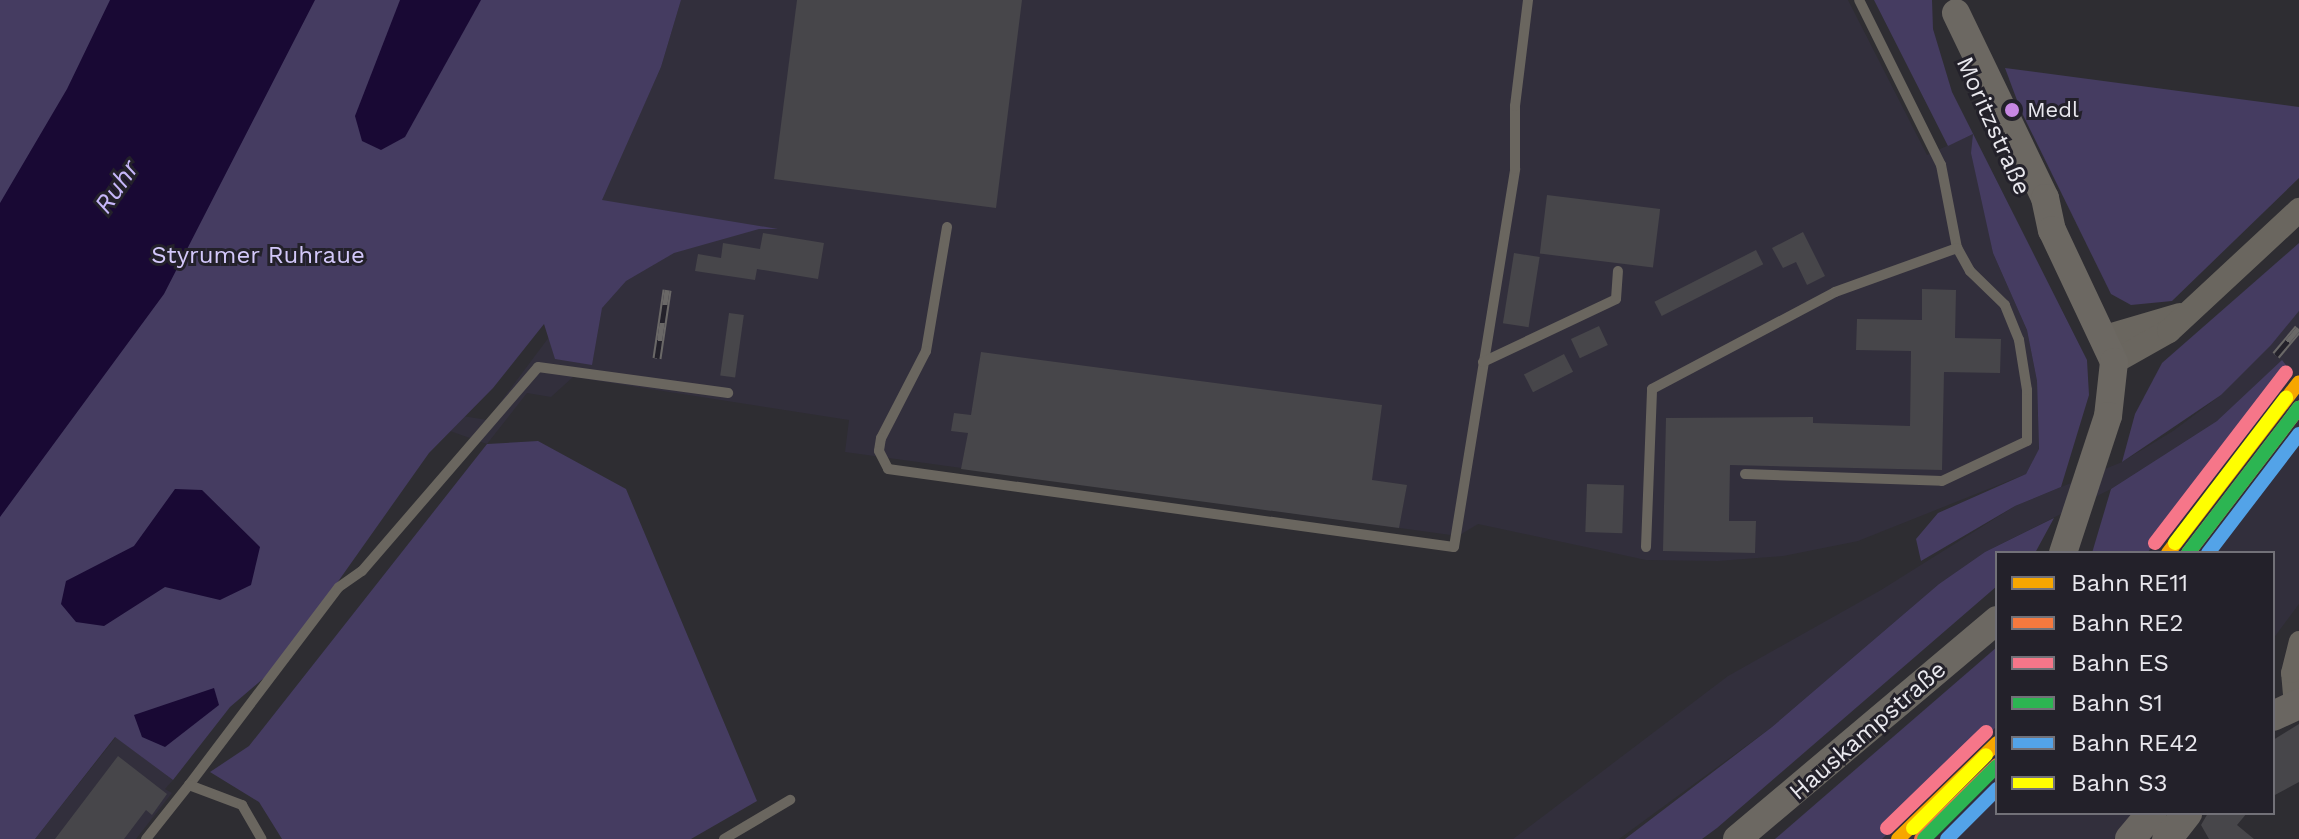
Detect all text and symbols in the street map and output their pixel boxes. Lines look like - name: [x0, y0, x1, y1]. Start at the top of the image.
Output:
- street label: Moritzstraße: [1950, 52, 2036, 200]
- place label: Medl: [2027, 97, 2079, 123]
- marker: Medl: [2004, 102, 2020, 118]
- water label: Ruhr: [88, 154, 146, 220]
- park label: Styrumer Ruhraue: [151, 242, 365, 270]
- legend: [1995, 551, 2275, 815]
- text: Bahn RE11: [2071, 569, 2188, 597]
- text: Bahn RE2: [2071, 609, 2183, 637]
- text: Bahn ES: [2071, 649, 2169, 677]
- street label: Hauskampstraße: [1784, 655, 1952, 807]
- text: Bahn S1: [2071, 689, 2163, 717]
- text: Bahn RE42: [2071, 729, 2198, 757]
- text: Bahn S3: [2071, 769, 2168, 797]

